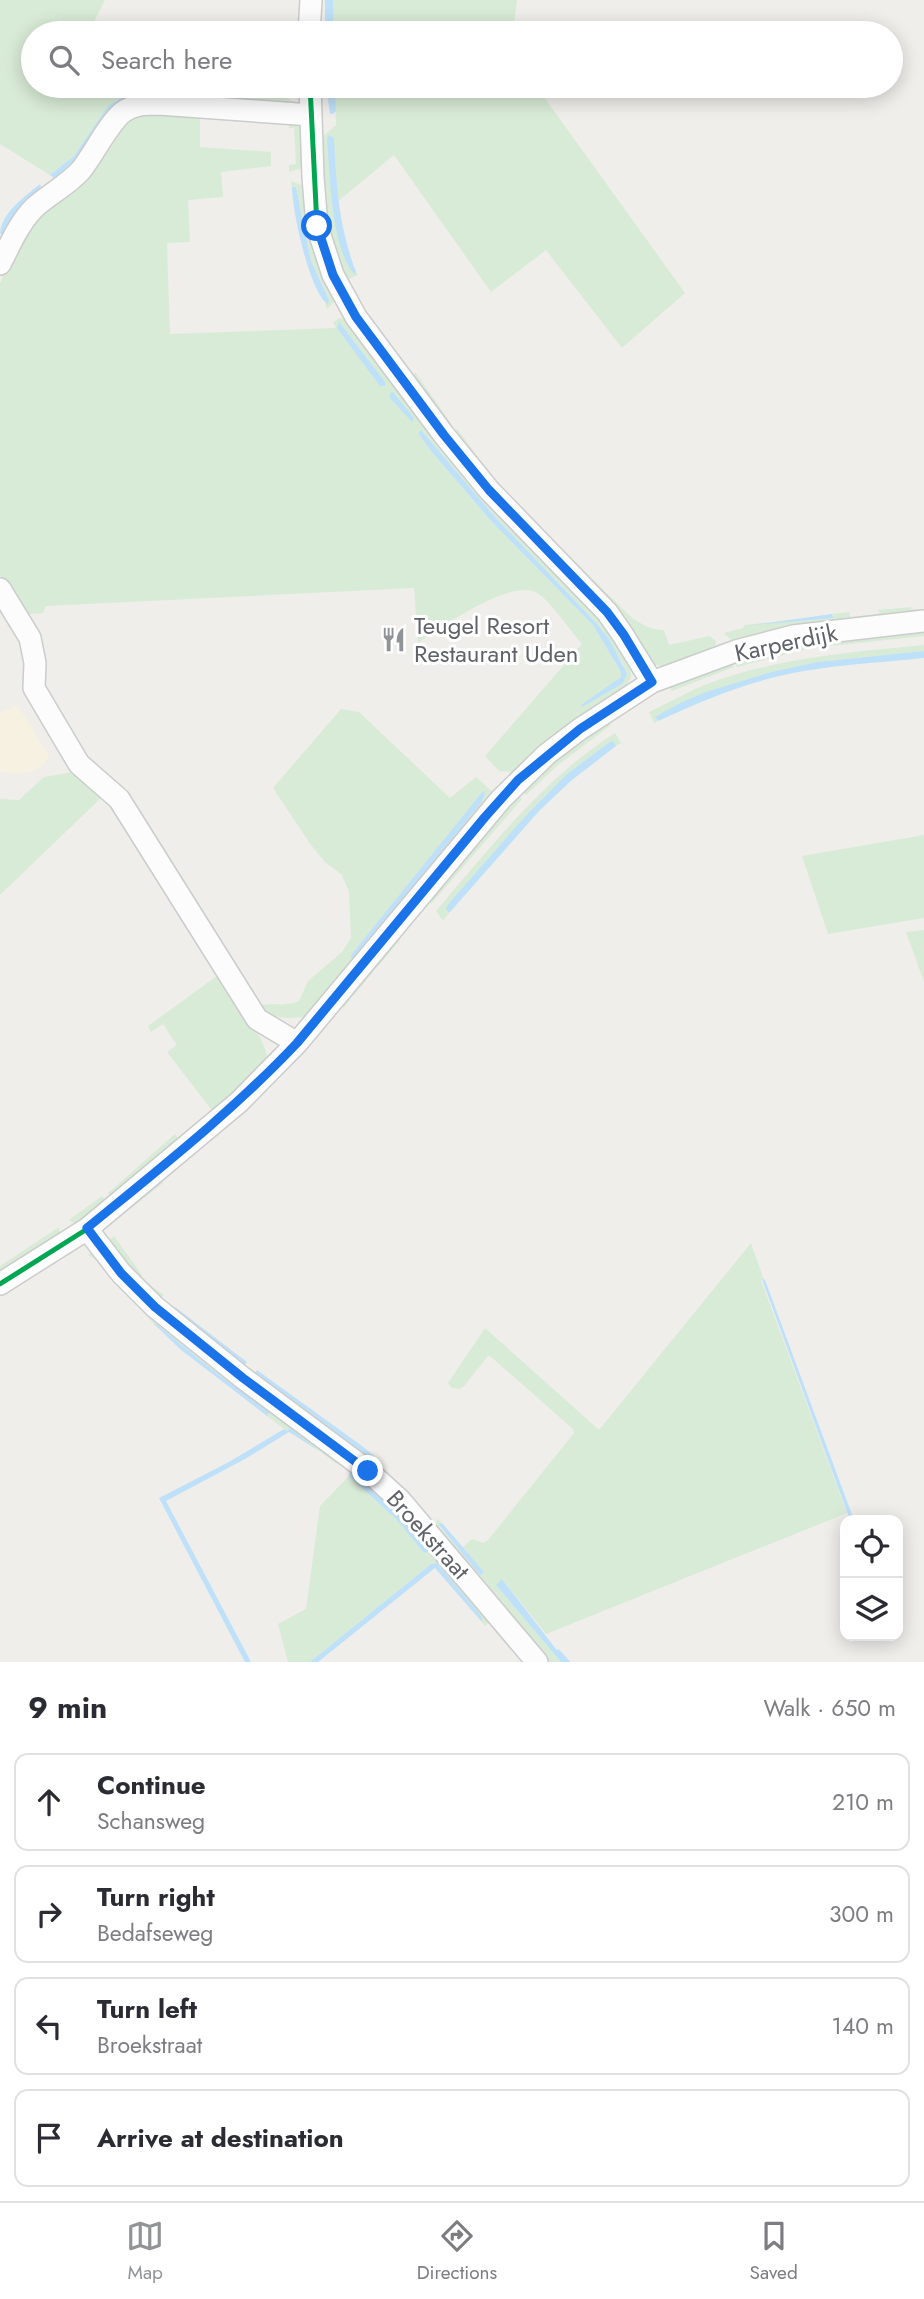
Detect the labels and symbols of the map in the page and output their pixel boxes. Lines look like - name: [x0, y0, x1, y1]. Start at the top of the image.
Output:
- route start: [301, 210, 332, 241]
- place label: Teugel Resort Restaurant Uden: [414, 608, 578, 671]
- street label: Karperdijk: [731, 614, 841, 670]
- restaurant icon: Teugel Resort Restaurant Uden: [380, 626, 408, 654]
- route end: [352, 1455, 383, 1486]
- street label: Broekstraat: [379, 1482, 478, 1587]

